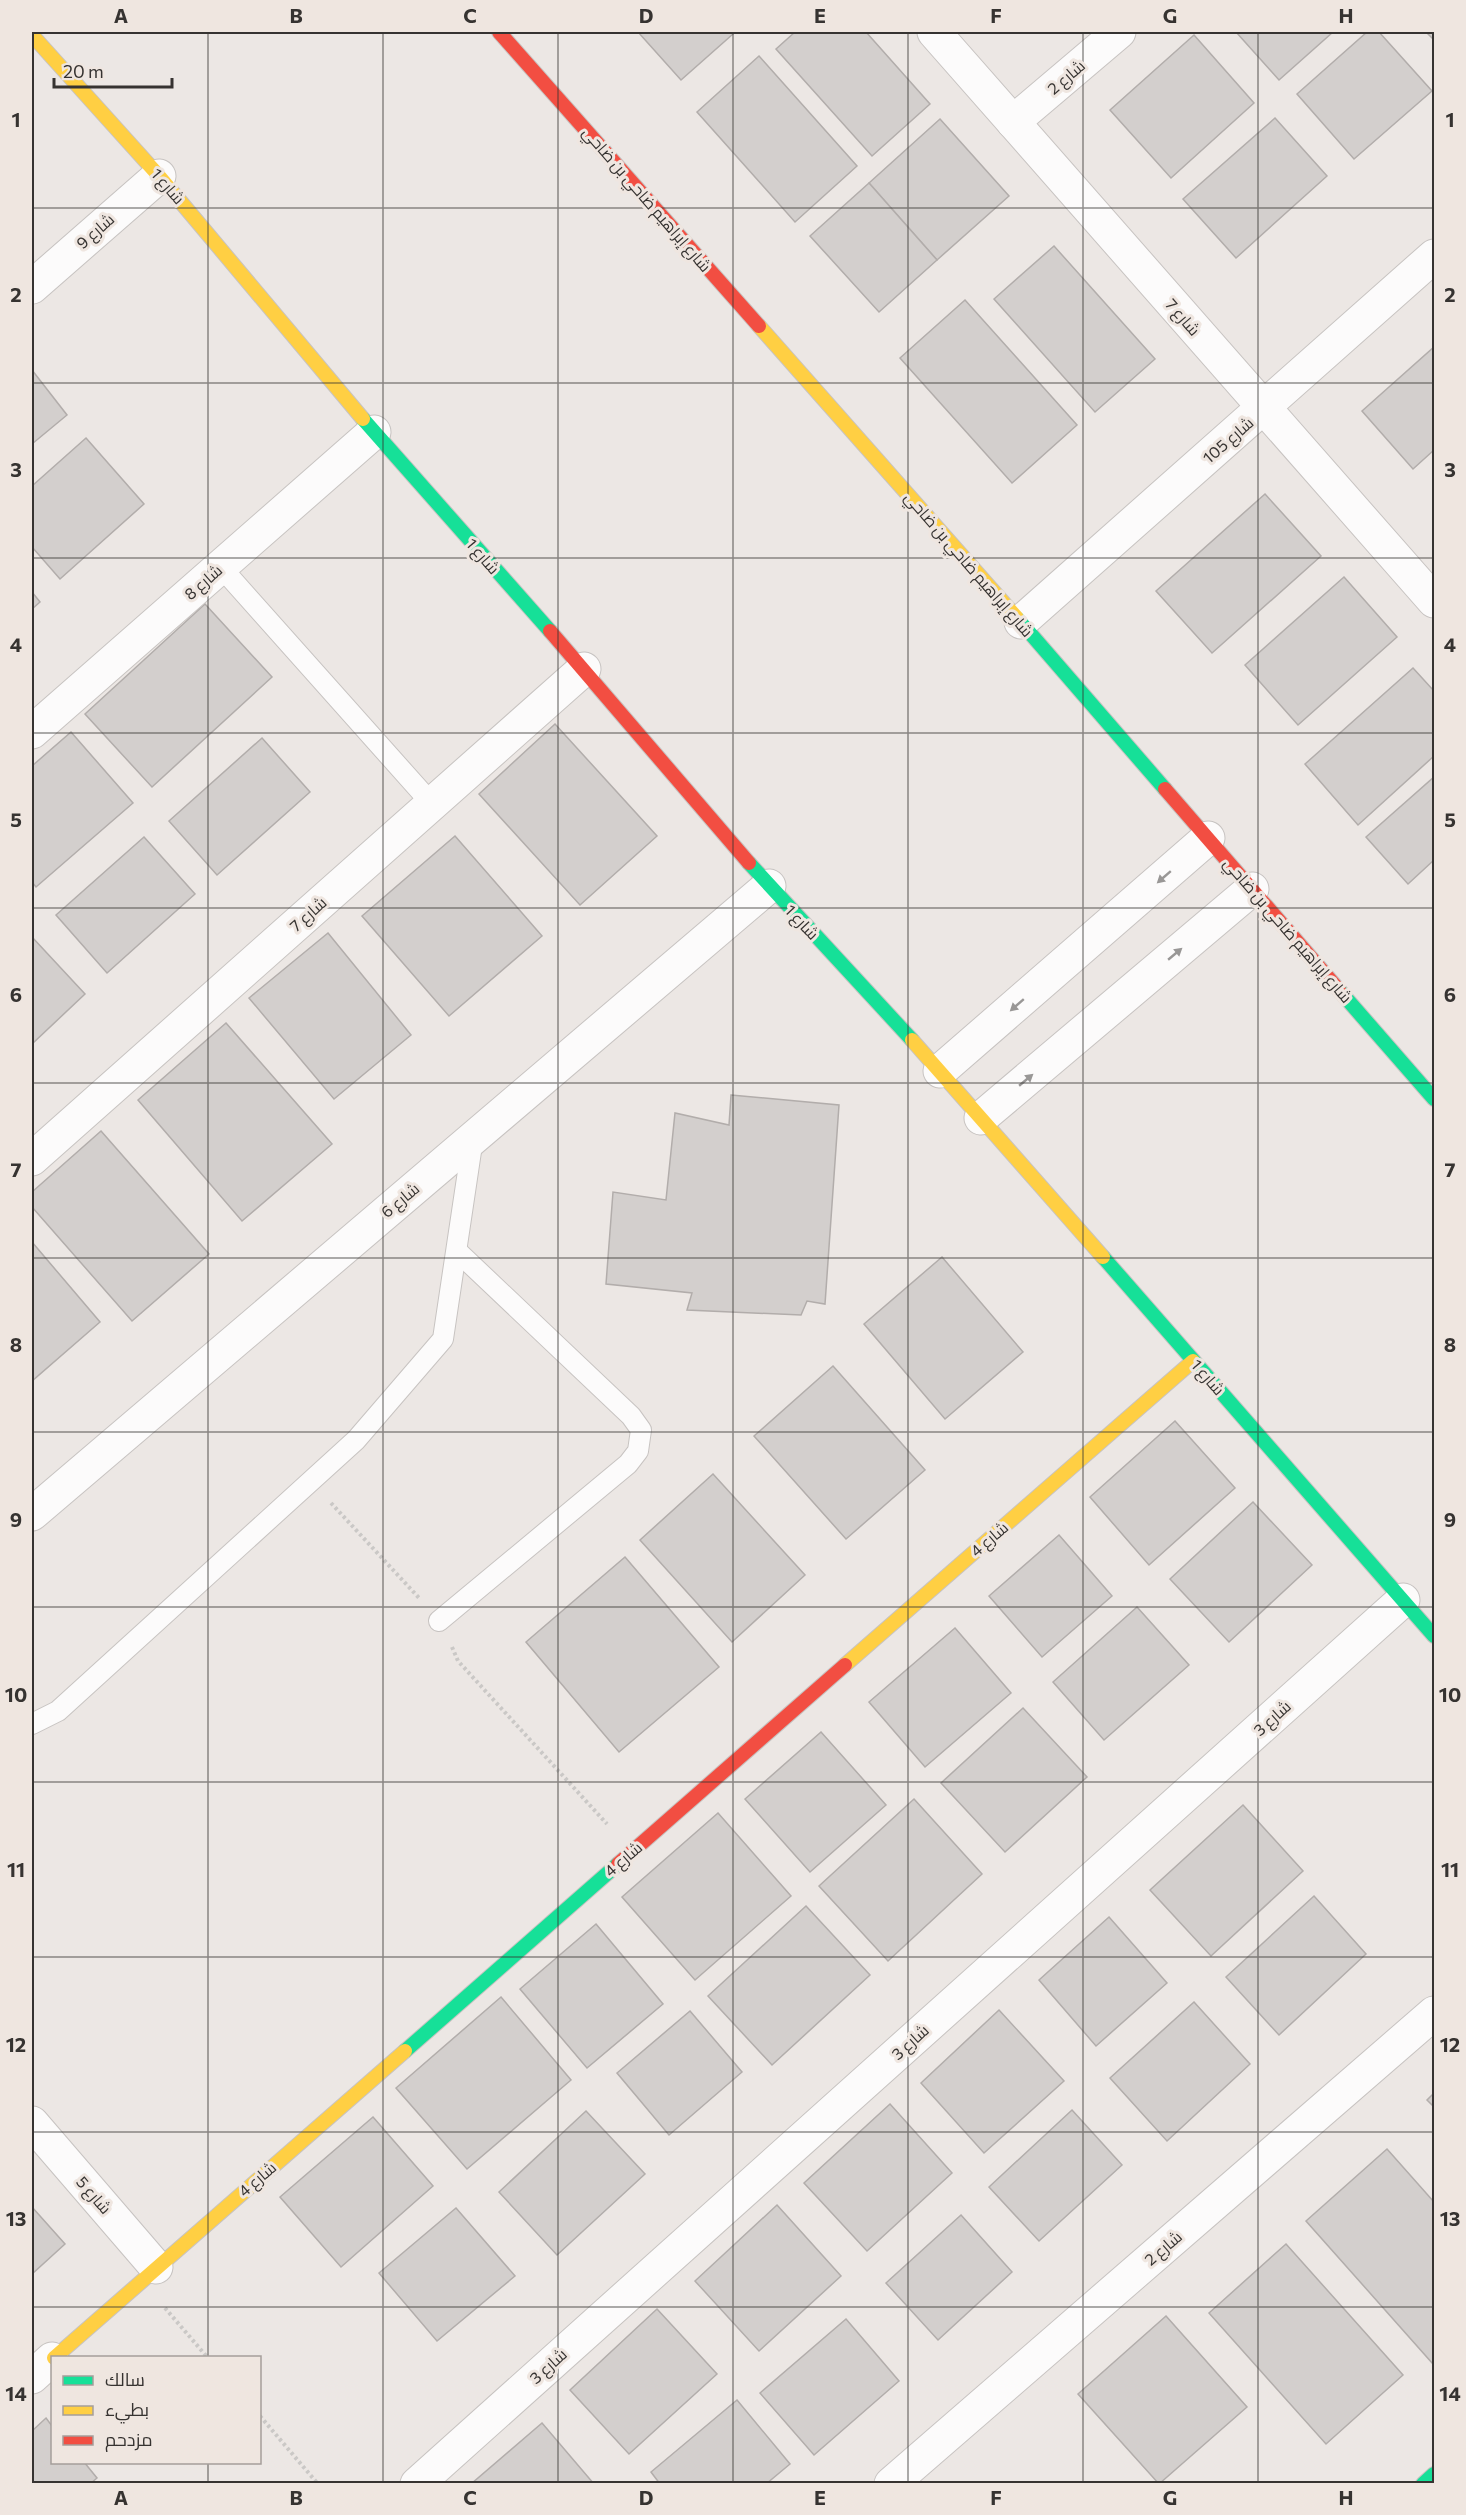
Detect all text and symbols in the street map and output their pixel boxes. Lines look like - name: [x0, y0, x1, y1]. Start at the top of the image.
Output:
- text: A: [114, 3, 128, 27]
- text: B: [289, 3, 303, 27]
- text: C: [463, 3, 477, 27]
- text: D: [639, 3, 653, 27]
- text: E: [814, 3, 826, 27]
- text: F: [990, 3, 1002, 27]
- text: G: [1163, 3, 1177, 27]
- text: H: [1339, 3, 1354, 27]
- scale bar: [54, 51, 172, 89]
- street label: شارع 2: [1043, 55, 1090, 100]
- text: 20 m: [63, 60, 104, 82]
- text: 1: [11, 107, 21, 131]
- text: 1: [1445, 107, 1455, 131]
- street label: شارع إبراهيم ضاحي بن ضاحي: [575, 122, 716, 278]
- street label: شارع 1: [146, 164, 189, 209]
- street label: شارع 9: [72, 209, 119, 254]
- text: 2: [10, 282, 22, 306]
- text: 2: [1444, 282, 1456, 306]
- street label: شارع 7: [1160, 294, 1204, 341]
- street label: شارع 105: [1199, 413, 1259, 469]
- text: 3: [10, 457, 22, 481]
- text: 3: [1444, 457, 1456, 481]
- street label: شارع إبراهيم ضاحي بن ضاحي: [897, 487, 1038, 643]
- street label: شارع 1: [461, 534, 504, 579]
- street label: شارع 8: [180, 560, 227, 605]
- text: 4: [10, 632, 22, 656]
- text: 4: [1444, 632, 1456, 656]
- text: 5: [10, 807, 22, 831]
- text: 5: [1444, 807, 1456, 831]
- street label: شارع إبراهيم ضاحي بن ضاحي: [1216, 853, 1357, 1009]
- one-way arrow: [1156, 870, 1172, 883]
- street label: شارع 7: [286, 892, 332, 937]
- street label: شارع 1: [779, 900, 823, 945]
- one-way arrow: [1167, 948, 1183, 961]
- text: 6: [10, 982, 22, 1006]
- text: 6: [1444, 982, 1456, 1006]
- one-way arrow: [1009, 998, 1025, 1011]
- one-way arrow: [1018, 1074, 1034, 1087]
- text: 7: [11, 1157, 22, 1181]
- text: 7: [1445, 1157, 1456, 1181]
- street label: شارع 6: [377, 1178, 424, 1223]
- text: 8: [10, 1332, 22, 1356]
- text: 8: [1444, 1332, 1456, 1356]
- street label: شارع 1: [1186, 1355, 1229, 1400]
- text: 9: [10, 1507, 22, 1531]
- text: 9: [1444, 1507, 1456, 1531]
- street label: شارع 4: [966, 1517, 1013, 1562]
- text: 10: [5, 1682, 27, 1706]
- text: 10: [1439, 1682, 1461, 1706]
- street label: شارع 3: [1249, 1696, 1296, 1741]
- street label: شارع 4: [600, 1837, 647, 1882]
- text: 11: [7, 1857, 25, 1881]
- text: 11: [1441, 1857, 1459, 1881]
- street label: شارع 3: [887, 2020, 934, 2065]
- text: 12: [6, 2032, 26, 2056]
- text: 12: [1440, 2032, 1460, 2056]
- street label: شارع 4: [234, 2157, 281, 2202]
- street label: شارع 5: [71, 2172, 116, 2219]
- text: 13: [6, 2206, 26, 2230]
- text: 13: [1440, 2206, 1460, 2230]
- street label: شارع 2: [1140, 2226, 1187, 2271]
- street label: شارع 3: [525, 2344, 572, 2389]
- legend: [51, 2356, 261, 2464]
- text: سالك: [105, 2368, 145, 2390]
- text: 14: [5, 2381, 27, 2405]
- text: 14: [1439, 2381, 1461, 2405]
- text: بطيء: [105, 2398, 149, 2424]
- text: مزدحم: [105, 2428, 153, 2452]
- text: A: [114, 2485, 128, 2509]
- text: B: [289, 2485, 303, 2509]
- text: C: [463, 2485, 477, 2509]
- text: D: [639, 2485, 653, 2509]
- text: E: [814, 2485, 826, 2509]
- text: F: [990, 2485, 1002, 2509]
- text: G: [1163, 2485, 1177, 2509]
- text: H: [1339, 2485, 1354, 2509]

